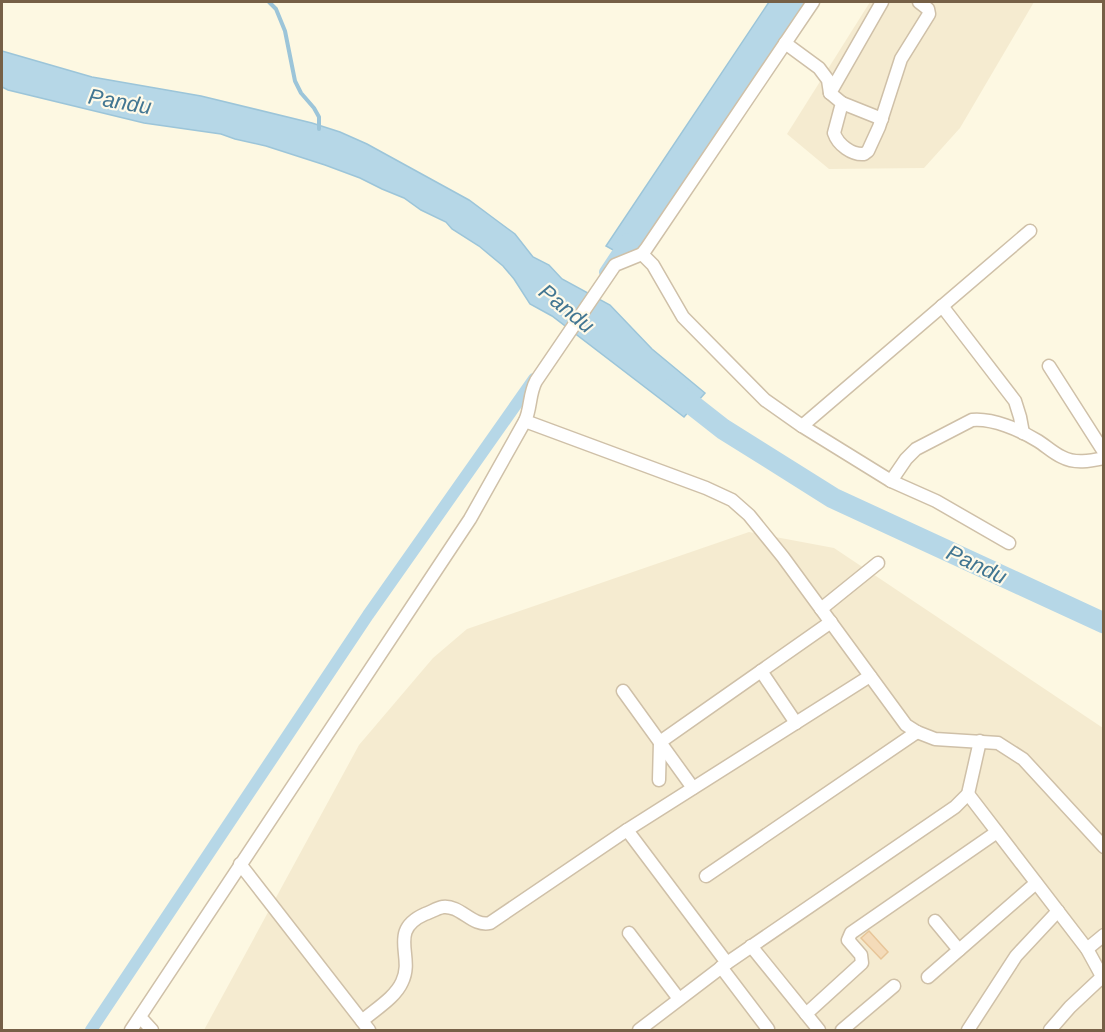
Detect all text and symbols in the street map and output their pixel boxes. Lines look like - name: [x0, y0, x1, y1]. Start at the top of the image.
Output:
- water label: Pandu: [86, 84, 153, 119]
- water label: Pandu: [534, 279, 599, 338]
- water label: Pandu: [943, 540, 1011, 589]

